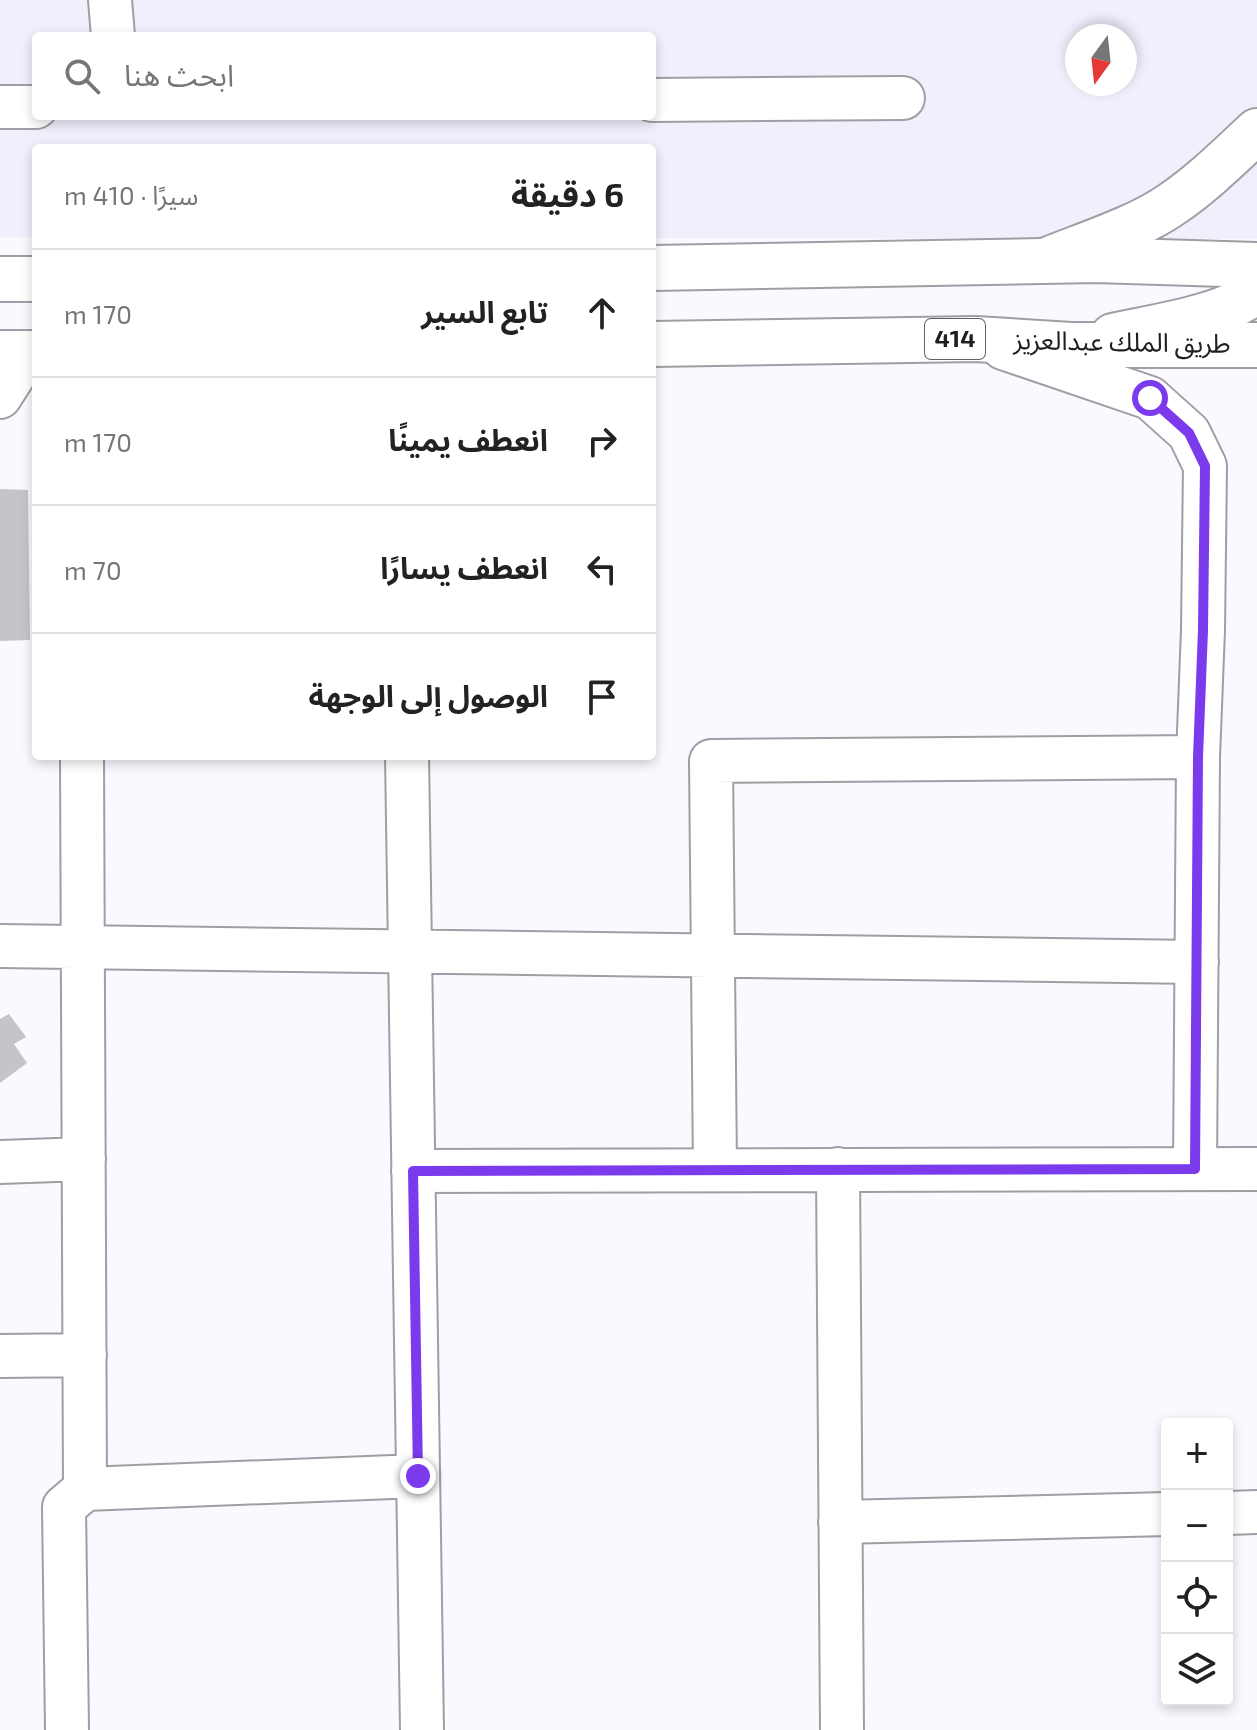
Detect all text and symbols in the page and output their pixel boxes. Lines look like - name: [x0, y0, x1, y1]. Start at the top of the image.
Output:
- north arrow: [1065, 24, 1137, 96]
- search box: [32, 32, 656, 120]
- icon: search: [60, 54, 104, 98]
- text: ابحث هنا: [124, 56, 234, 92]
- text: 6 دقيقة: [511, 173, 624, 214]
- text: سيرًا · 410 m: [64, 179, 198, 210]
- icon: ahead: [580, 291, 624, 335]
- text: تابع السير: [421, 293, 548, 329]
- text: 170 m: [64, 298, 132, 329]
- road number: 414: [925, 319, 985, 359]
- street label: طريق الملك عبدالعزيز: [1012, 323, 1231, 360]
- route start: [1132, 380, 1168, 416]
- icon: right: [580, 419, 624, 463]
- text: انعطف يمينًا: [388, 421, 548, 457]
- text: 170 m: [64, 426, 132, 457]
- icon: left: [580, 547, 624, 591]
- text: انعطف يسارًا: [380, 549, 548, 585]
- text: 70 m: [64, 554, 122, 585]
- icon: arrive: [580, 675, 624, 719]
- text: الوصول إلى الوجهة: [309, 677, 548, 713]
- map controls: [1161, 1418, 1233, 1706]
- button: +: [1161, 1418, 1233, 1490]
- route end: [400, 1458, 436, 1494]
- button: −: [1161, 1490, 1233, 1562]
- button: locate: [1161, 1562, 1233, 1634]
- button: layers: [1161, 1634, 1233, 1706]

